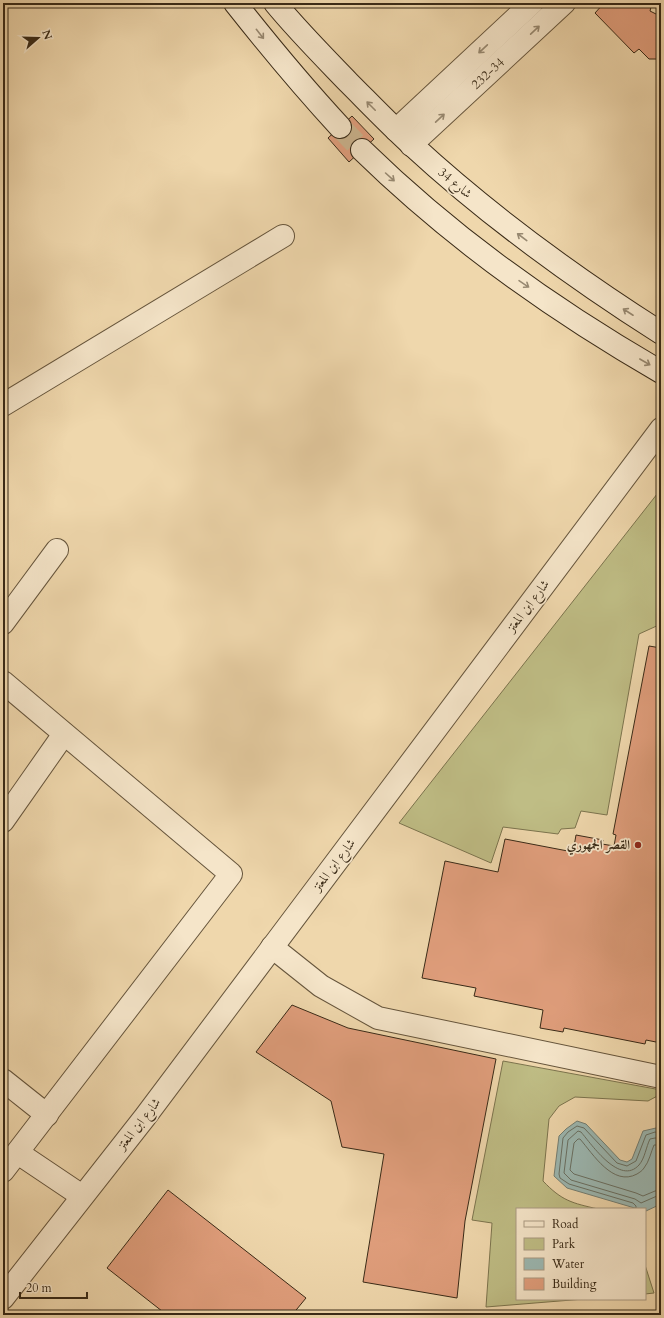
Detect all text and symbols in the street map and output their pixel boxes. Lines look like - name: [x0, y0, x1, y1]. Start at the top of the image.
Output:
- north arrow: [18, 18, 58, 58]
- one-way arrow: [530, 25, 540, 35]
- text: N: [38, 28, 56, 42]
- one-way arrow: [255, 28, 264, 39]
- one-way arrow: [478, 44, 488, 53]
- street label: 232-34: [467, 53, 509, 93]
- one-way arrow: [366, 101, 376, 111]
- one-way arrow: [435, 114, 445, 123]
- street label: شارع 34: [433, 163, 476, 204]
- one-way arrow: [385, 172, 395, 181]
- one-way arrow: [517, 233, 528, 241]
- one-way arrow: [518, 280, 529, 288]
- one-way arrow: [623, 308, 634, 316]
- one-way arrow: [639, 359, 651, 367]
- street label: شارع ابن المعتز: [501, 576, 555, 639]
- street label: شارع ابن المعتز: [307, 835, 361, 898]
- place label: القصر الجمهوري: [567, 836, 630, 856]
- marker: القصر الجمهوري: [633, 840, 643, 850]
- street label: شارع ابن المعتز: [112, 1094, 167, 1157]
- legend: [516, 1208, 646, 1300]
- text: Road: [552, 1216, 579, 1232]
- text: Park: [552, 1236, 576, 1252]
- text: Water: [551, 1256, 585, 1272]
- scale bar: [20, 1274, 87, 1300]
- text: Building: [552, 1276, 597, 1292]
- text: 20 m: [26, 1280, 53, 1296]

